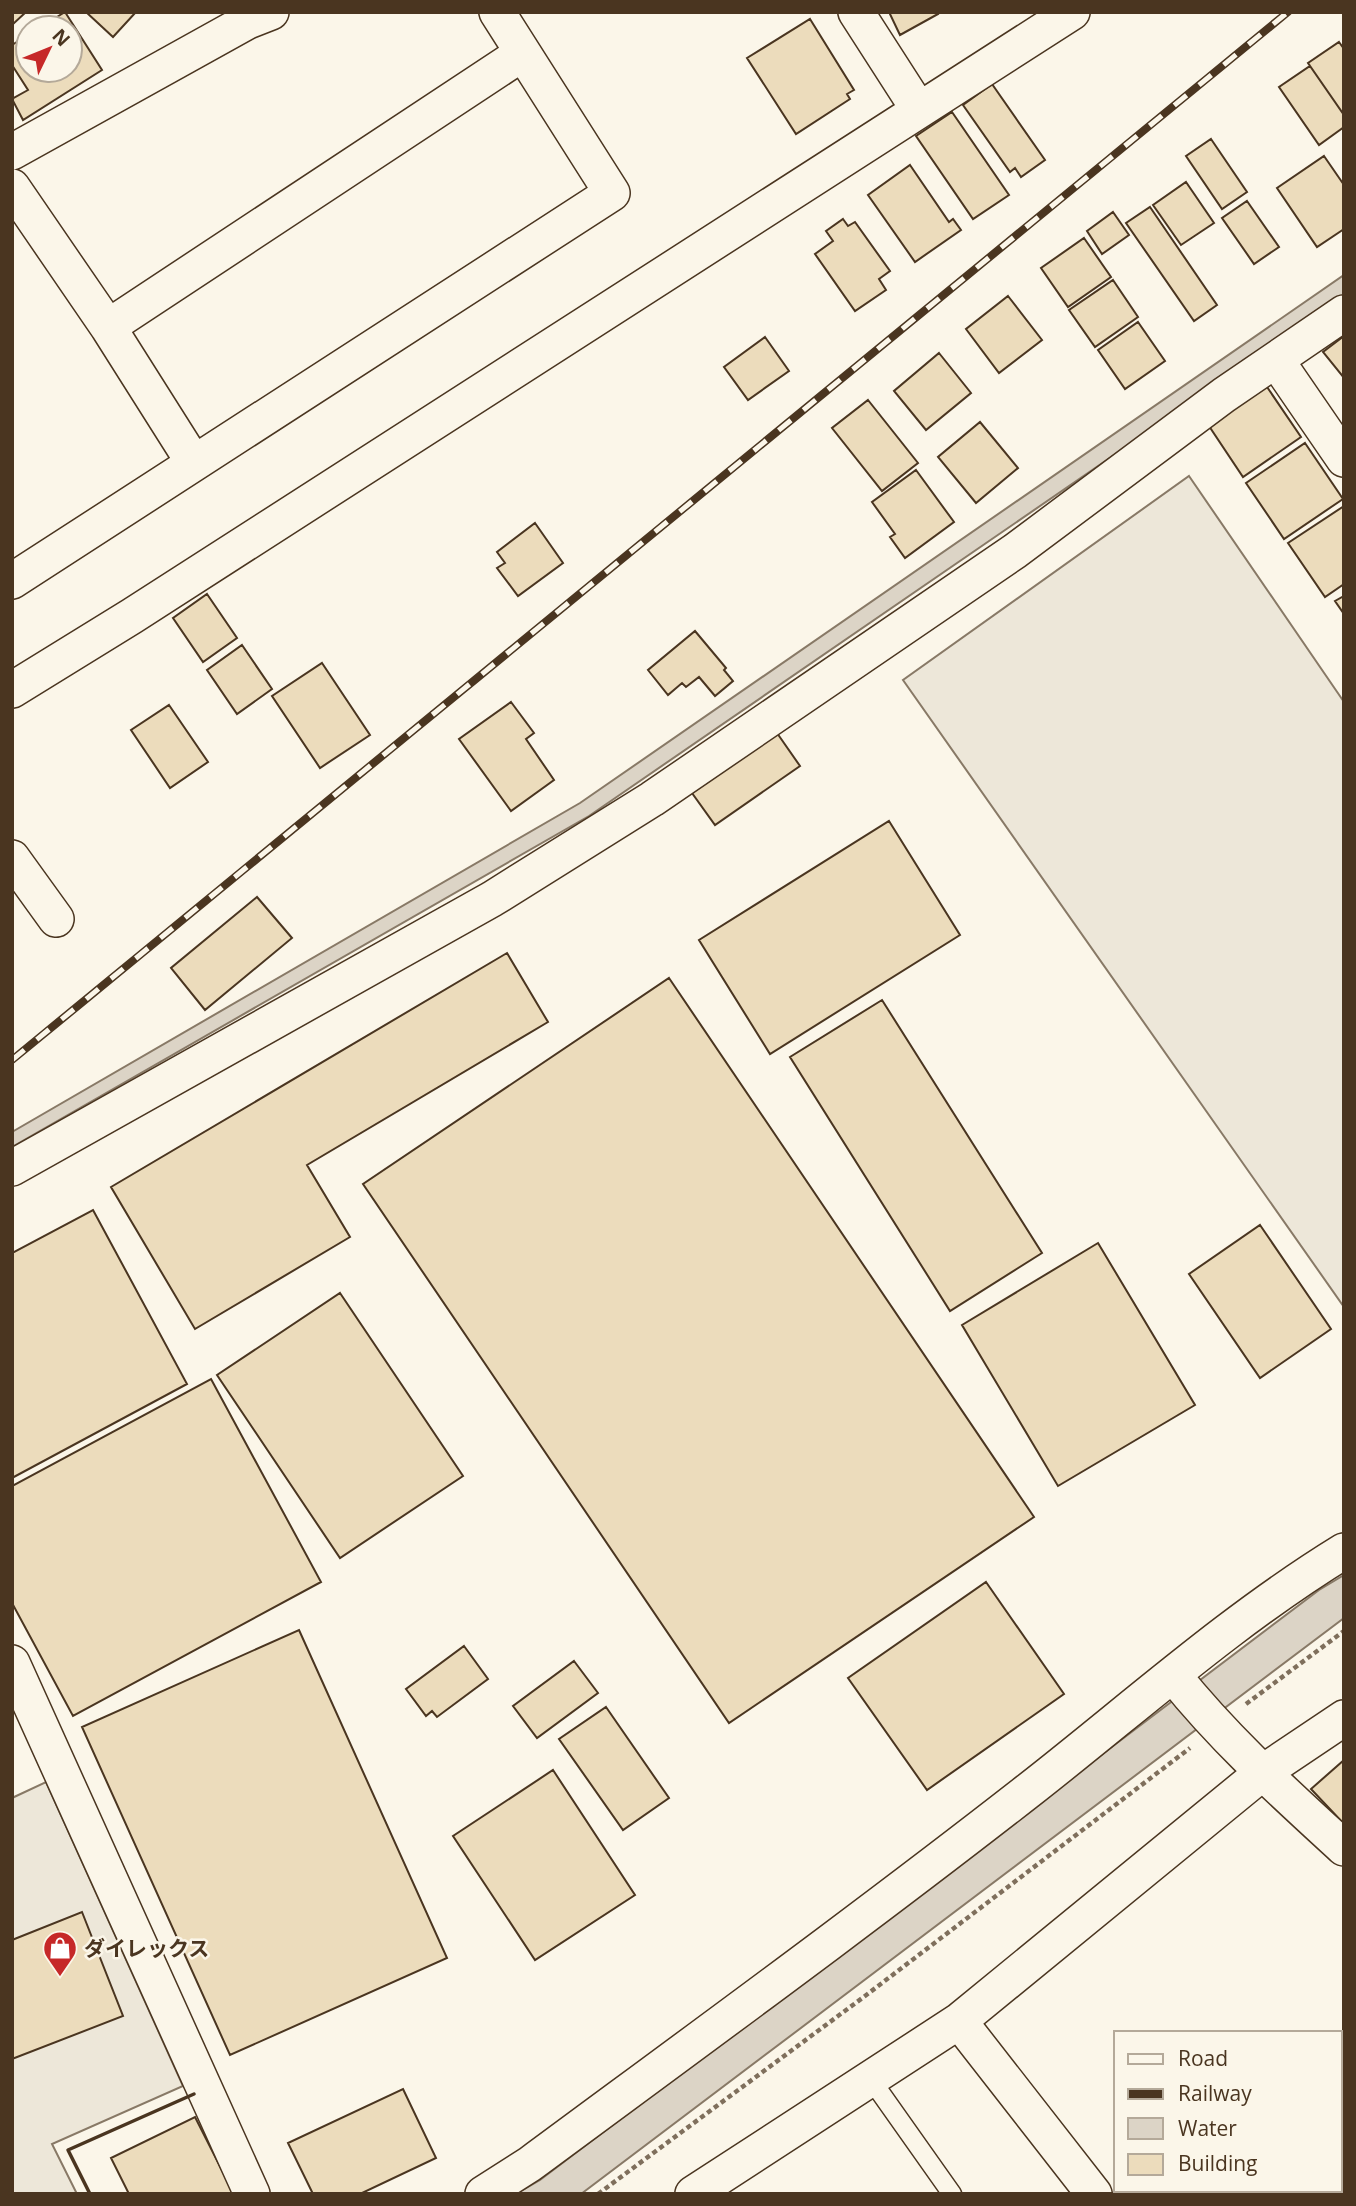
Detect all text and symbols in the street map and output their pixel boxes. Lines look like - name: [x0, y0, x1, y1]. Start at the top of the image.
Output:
- north arrow: [14, 14, 84, 84]
- text: N: [47, 23, 76, 52]
- shop icon: ダイレックス: [41, 1929, 79, 1978]
- place label: ダイレックス: [84, 1934, 209, 1962]
- legend: [1114, 2031, 1342, 2192]
- text: Road: [1178, 2044, 1228, 2072]
- text: Railway: [1178, 2079, 1252, 2107]
- text: Water: [1178, 2114, 1237, 2142]
- text: Building: [1178, 2149, 1257, 2177]

